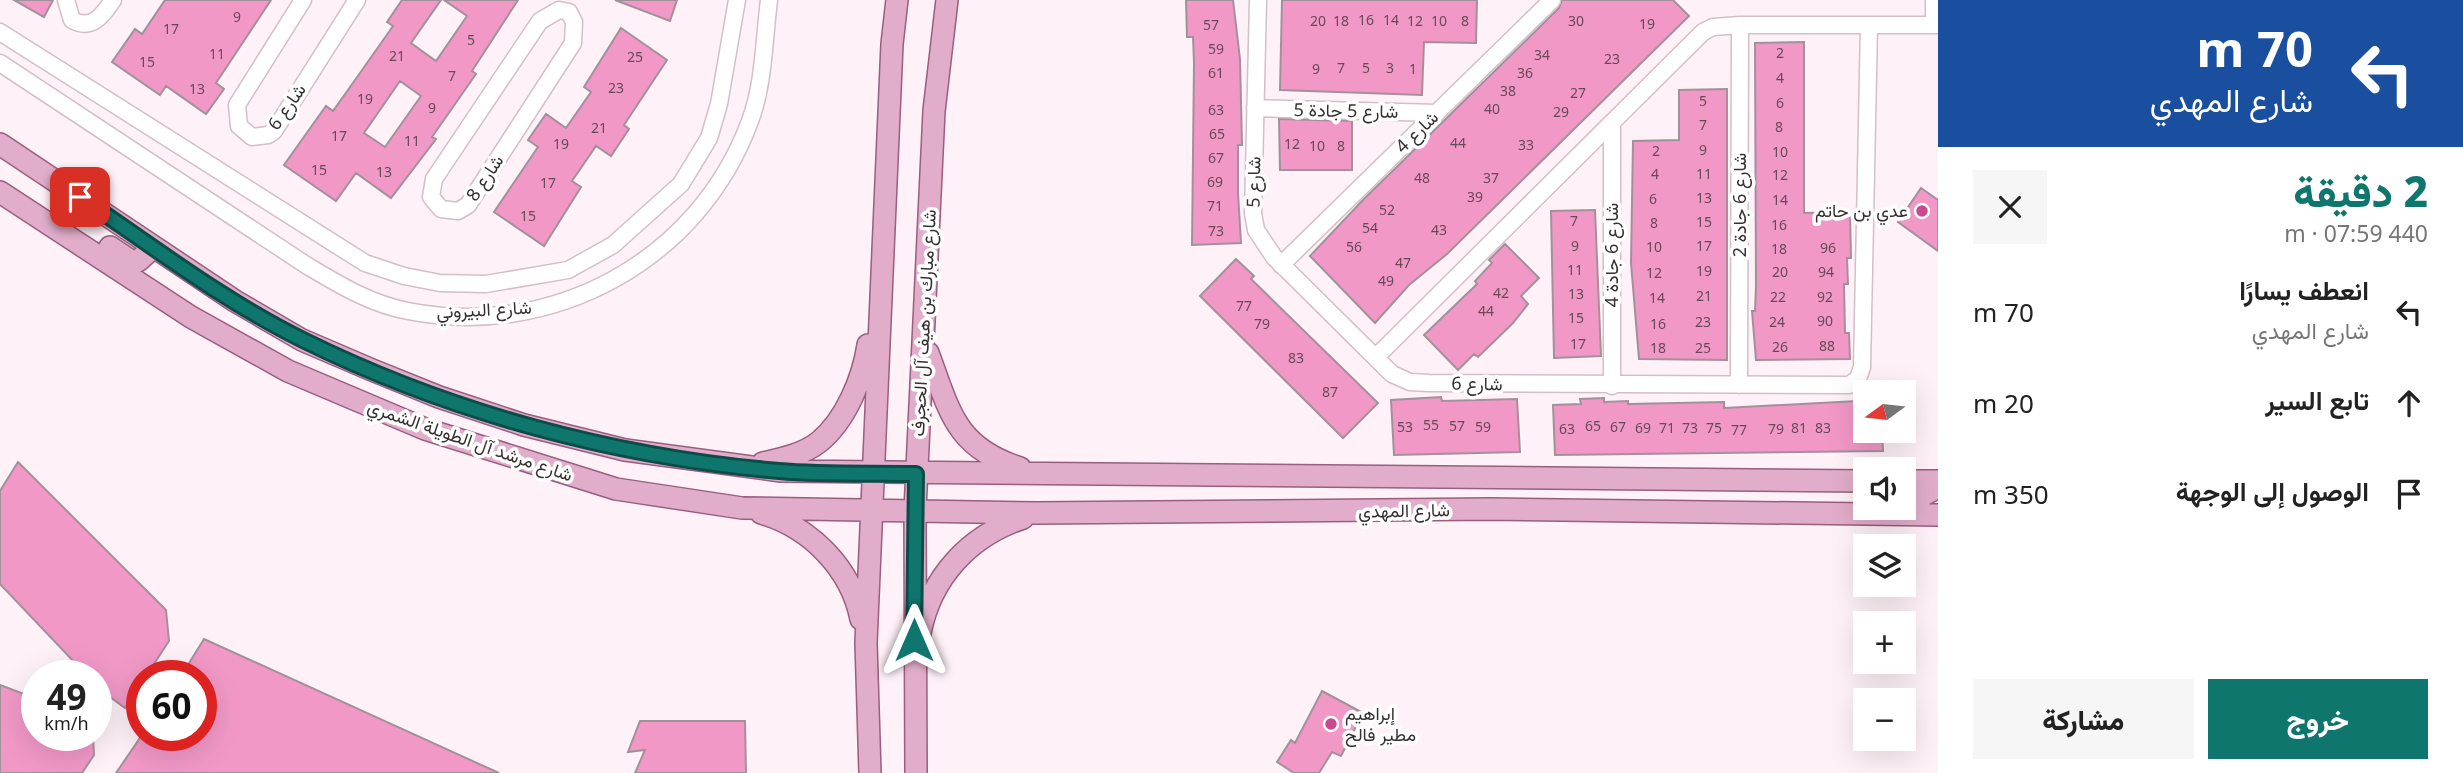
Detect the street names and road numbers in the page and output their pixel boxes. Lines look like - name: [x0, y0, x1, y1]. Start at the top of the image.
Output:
- street label: شارع 6: [262, 79, 312, 135]
- street label: شارع 5 جادة 5: [1293, 97, 1399, 124]
- street label: شارع 4: [1390, 105, 1444, 158]
- street label: شارع 8: [460, 150, 509, 206]
- street label: شارع 6 جادة 2: [1727, 153, 1752, 257]
- street label: شارع 5: [1241, 156, 1266, 208]
- street label: شارع 6 جادة 4: [1599, 203, 1624, 307]
- street label: شارع مبارك بن هيف آل الحجرف: [905, 209, 942, 437]
- street label: شارع البيروني: [436, 295, 532, 327]
- street label: شارع 6: [1451, 371, 1503, 396]
- street label: شارع مرشد آل الطويلة الشمري: [363, 394, 576, 490]
- street label: شارع المهدي: [1358, 497, 1450, 527]

